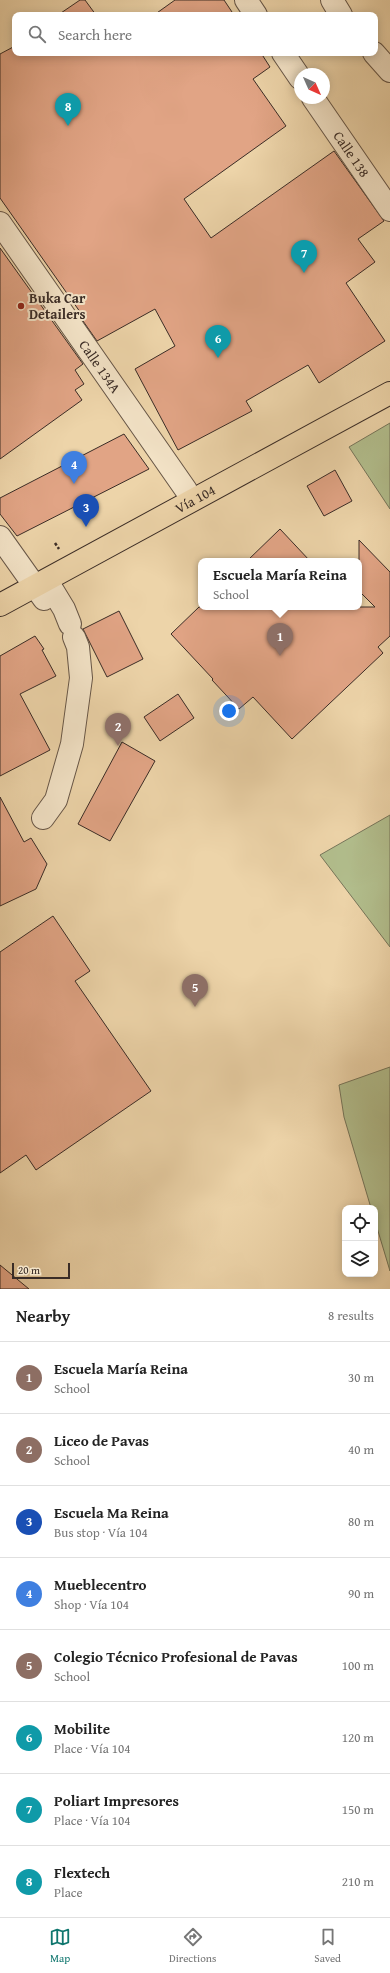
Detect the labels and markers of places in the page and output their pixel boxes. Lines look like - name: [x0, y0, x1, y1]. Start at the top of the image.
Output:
- pin: 8: [55, 93, 81, 126]
- pin: 7: [291, 240, 317, 273]
- place label: Buka Car Detailers: [29, 288, 86, 324]
- marker: Buka Car Detailers: [16, 301, 26, 311]
- pin: 6: [205, 325, 231, 358]
- pin: 4: [61, 451, 87, 484]
- pin: 3: [73, 494, 99, 527]
- pin: 1: [267, 623, 293, 656]
- pin: 2: [105, 713, 131, 746]
- pin: 5: [182, 974, 208, 1007]

